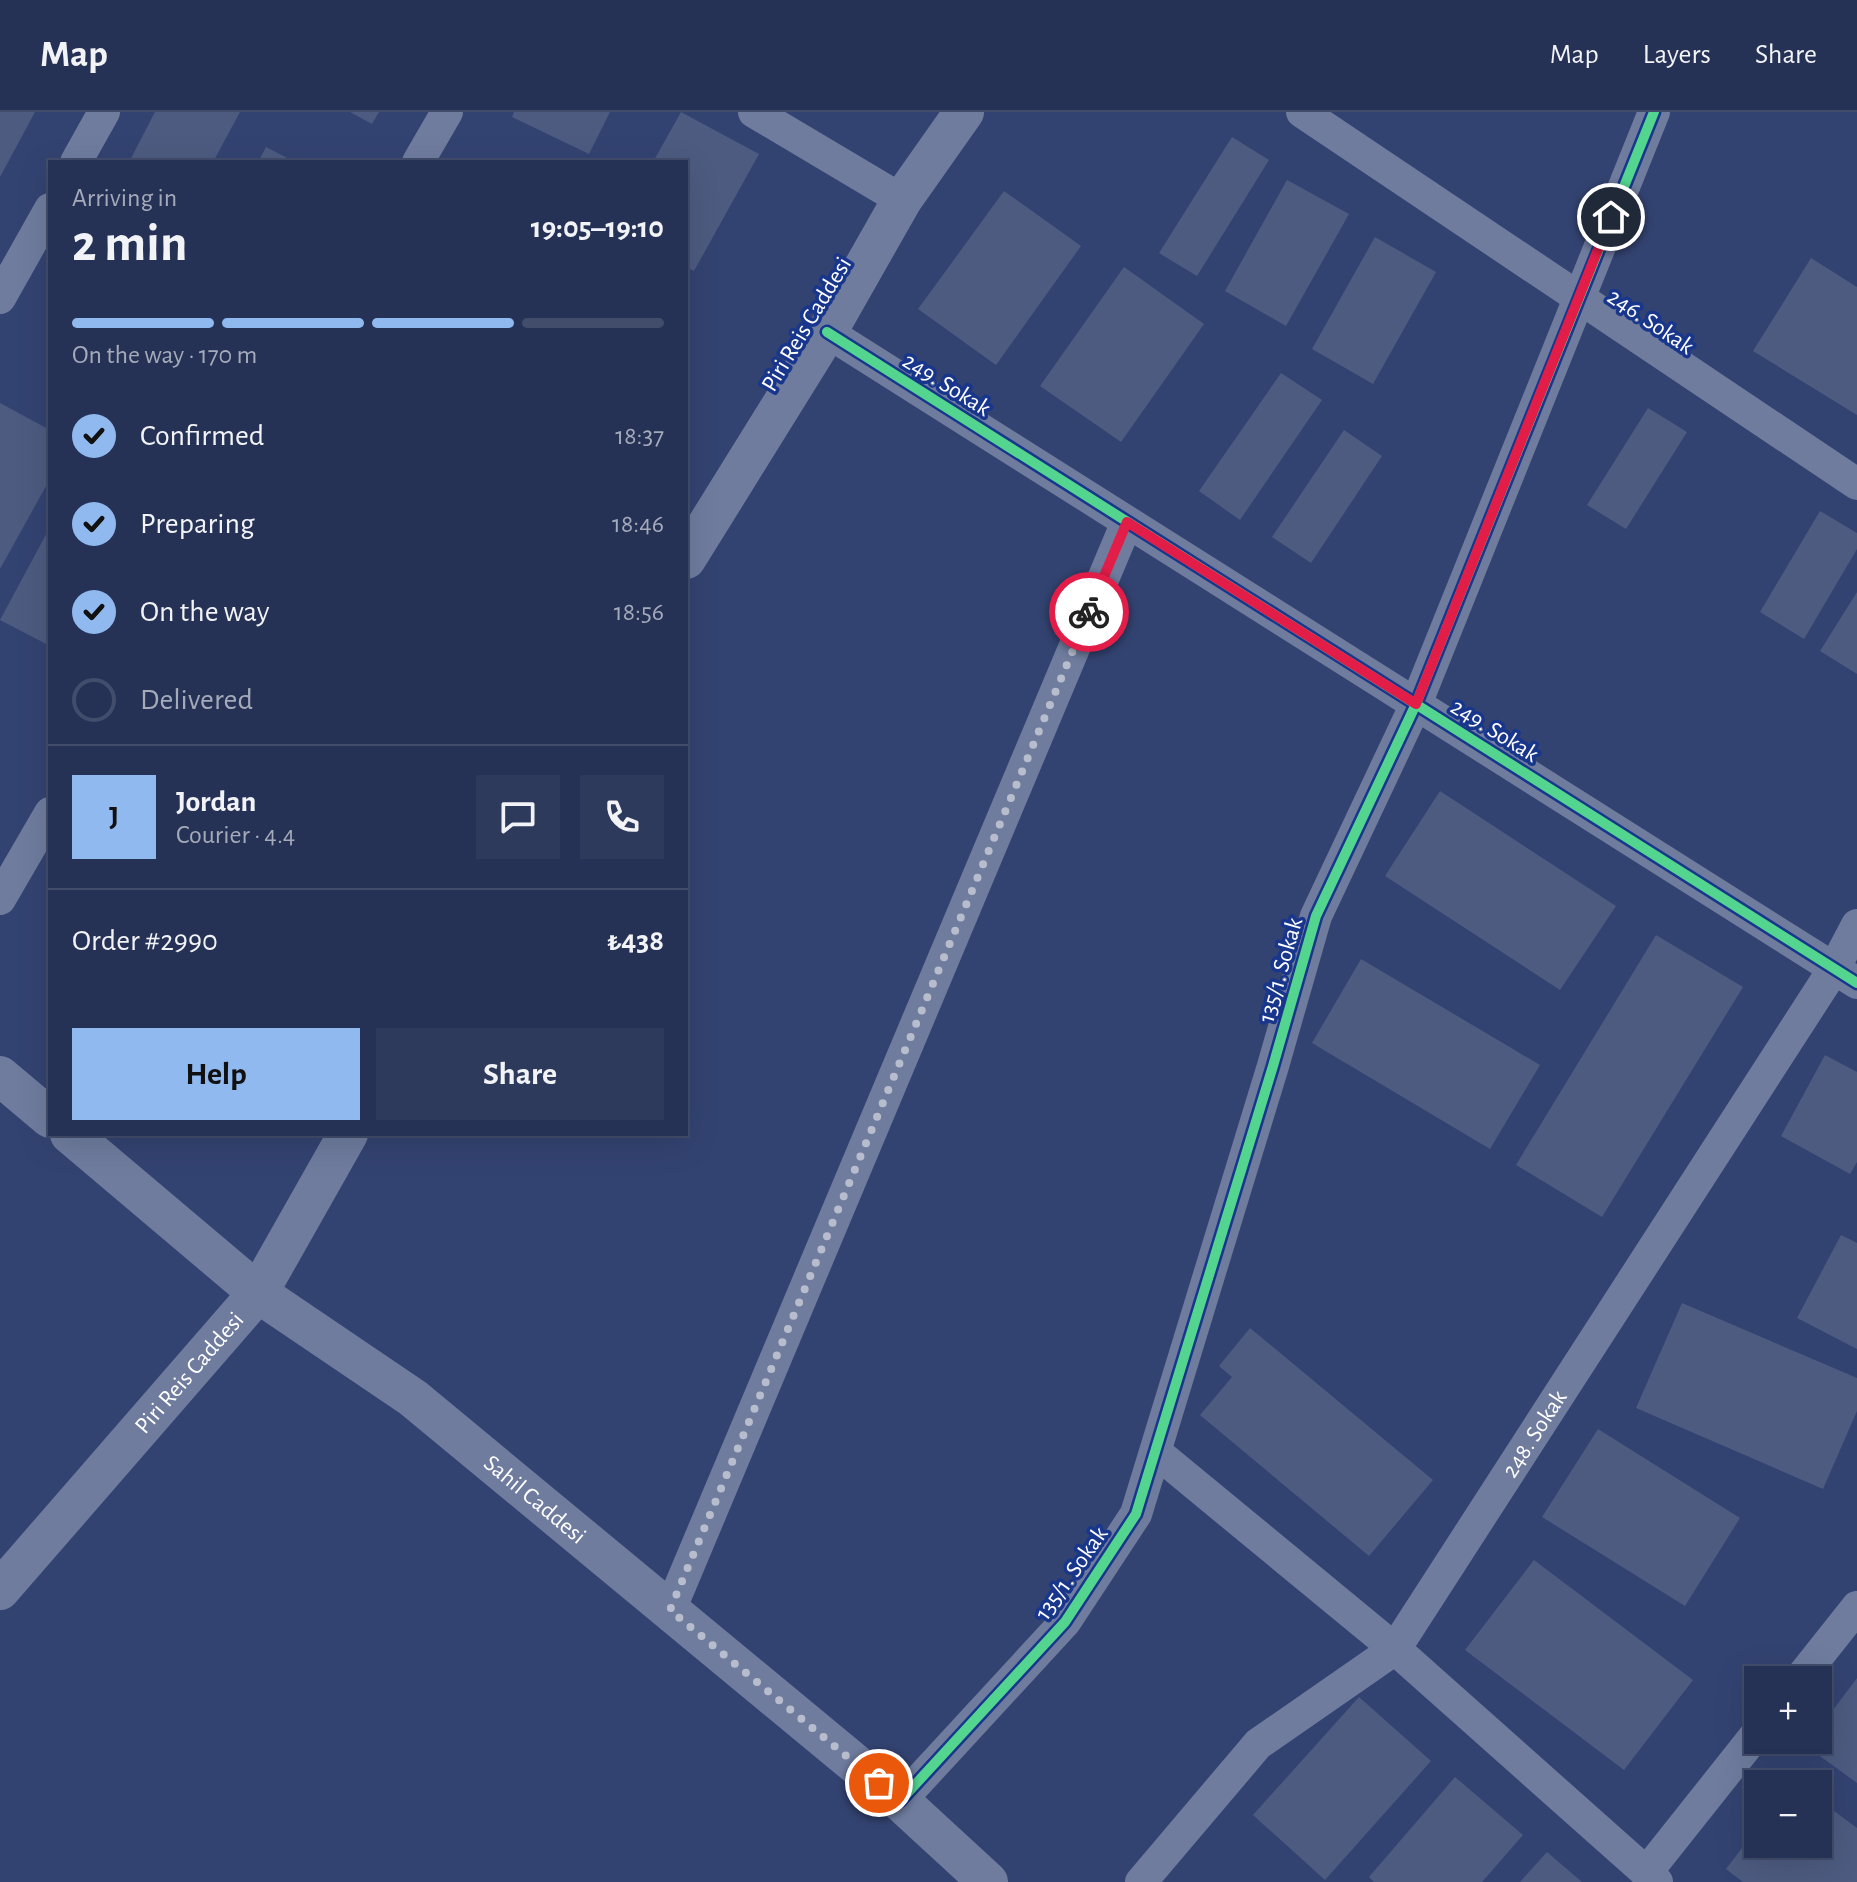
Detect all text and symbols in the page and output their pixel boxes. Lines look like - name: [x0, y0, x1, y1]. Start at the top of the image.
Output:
- text: Map: [40, 36, 108, 74]
- text: Map: [1550, 41, 1599, 69]
- text: Layers: [1643, 41, 1711, 69]
- text: Share: [1755, 41, 1817, 69]
- pin: [1577, 183, 1645, 251]
- text: Arriving in: [72, 185, 177, 211]
- icon: home: [1589, 195, 1633, 239]
- text: 19:05–19:10: [531, 213, 664, 243]
- text: 2 min: [72, 218, 187, 270]
- street label: Piri Reis Caddesi: [757, 253, 856, 396]
- street label: 246. Sokak: [1603, 284, 1698, 359]
- text: On the way · 170 m: [72, 342, 257, 368]
- street label: 249. Sokak: [898, 349, 995, 421]
- icon: check: [72, 414, 116, 458]
- text: Confirmed: [140, 421, 264, 451]
- text: 18:37: [615, 423, 664, 449]
- icon: check: [72, 502, 116, 546]
- text: Preparing: [140, 509, 255, 539]
- text: 18:46: [612, 511, 664, 537]
- courier: [1049, 572, 1129, 652]
- icon: check: [72, 590, 116, 634]
- icon: bike: [1067, 590, 1111, 634]
- text: On the way: [140, 597, 269, 627]
- text: 18:56: [614, 599, 664, 625]
- text: Delivered: [140, 685, 253, 715]
- street label: 249. Sokak: [1446, 695, 1543, 767]
- button: chat: [476, 775, 560, 859]
- button: phone: [580, 775, 664, 859]
- text: Jordan: [176, 787, 256, 817]
- text: J: [109, 802, 119, 832]
- text: Courier · 4.4: [176, 822, 295, 848]
- street label: 135/1. Sokak: [1255, 915, 1307, 1025]
- text: Order #2990: [72, 926, 218, 956]
- text: ₺438: [607, 926, 664, 956]
- button: Help: [72, 1028, 360, 1120]
- button: Share: [376, 1028, 664, 1120]
- street label: Piri Reis Caddesi: [131, 1308, 249, 1439]
- street label: 248. Sokak: [1498, 1386, 1572, 1482]
- street label: Sahil Caddesi: [479, 1451, 590, 1549]
- street label: 135/1. Sokak: [1031, 1522, 1113, 1625]
- map controls: [1744, 1666, 1832, 1858]
- button: +: [1744, 1666, 1832, 1754]
- pin: [845, 1749, 913, 1817]
- icon: bag: [857, 1761, 901, 1805]
- button: −: [1744, 1770, 1832, 1858]

